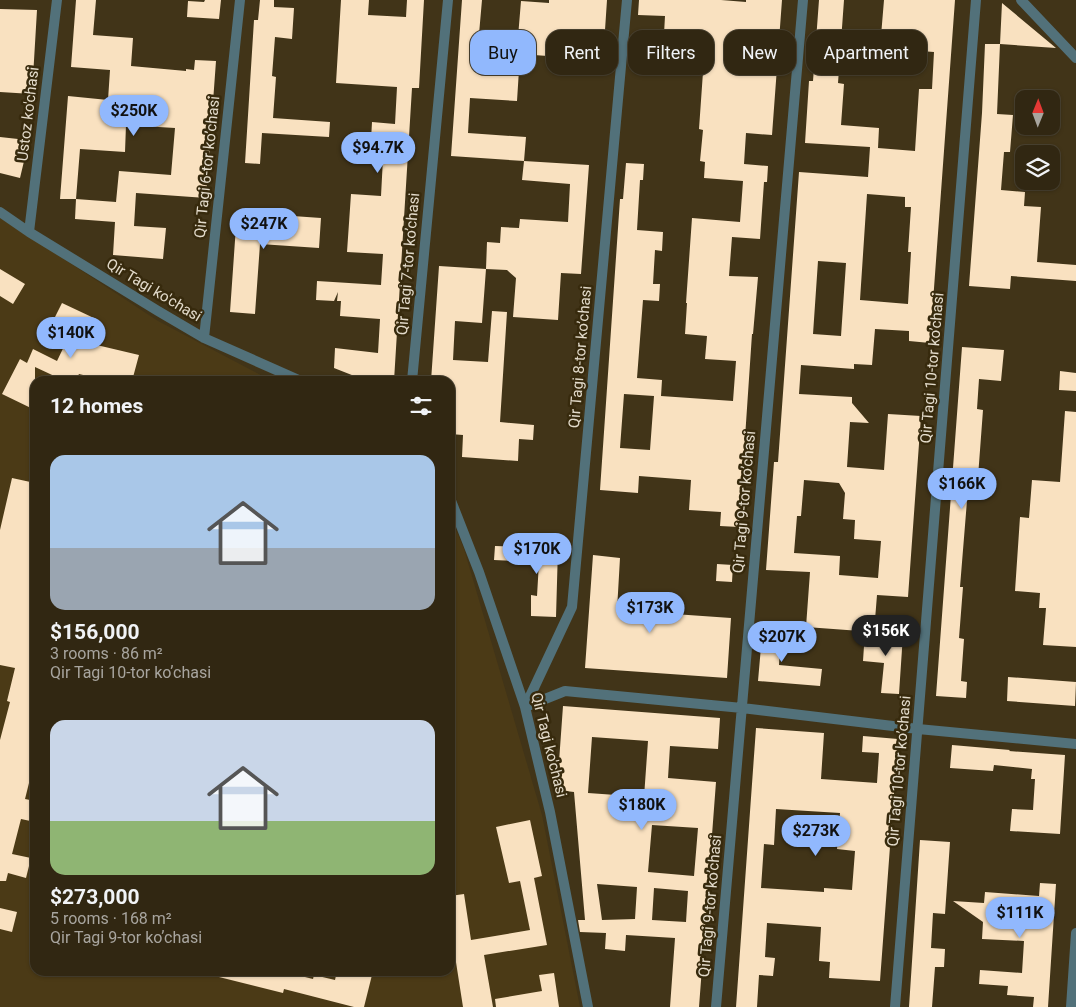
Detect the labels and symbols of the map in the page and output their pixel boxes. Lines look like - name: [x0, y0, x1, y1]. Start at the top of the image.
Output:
- street label: Ustoz ko'chasi: [13, 66, 43, 162]
- north arrow: [1015, 90, 1060, 135]
- pin: $250K: [99, 94, 169, 137]
- street label: Qir Tagi 6-tor koʼchasi: [191, 95, 223, 239]
- pin: $94.7K: [337, 132, 419, 174]
- street label: Qir Tagi 7-tor koʼchasi: [393, 192, 423, 336]
- pin: $247K: [229, 208, 299, 250]
- street label: Qir Tagi ko'chasi: [103, 255, 205, 325]
- street label: Qir Tagi 8-tor koʼchasi: [565, 285, 595, 429]
- street label: Qir Tagi 10-tor koʼchasi: [916, 292, 948, 444]
- pin: $140K: [36, 316, 106, 359]
- street label: Qir Tagi 9-tor koʼchasi: [729, 430, 759, 574]
- pin: $166K: [927, 468, 997, 510]
- pin: $170K: [502, 532, 572, 575]
- pin: $173K: [615, 592, 685, 634]
- pin: $156K: [851, 614, 921, 657]
- pin: $207K: [747, 620, 817, 663]
- street label: Qir Tagi ko'chasi: [527, 691, 571, 799]
- street label: Qir Tagi 10-tor koʼchasi: [883, 695, 915, 847]
- pin: $180K: [607, 788, 677, 831]
- pin: $273K: [781, 814, 851, 857]
- street label: Qir Tagi 9-tor koʼchasi: [695, 834, 725, 978]
- pin: $111K: [985, 896, 1055, 939]

